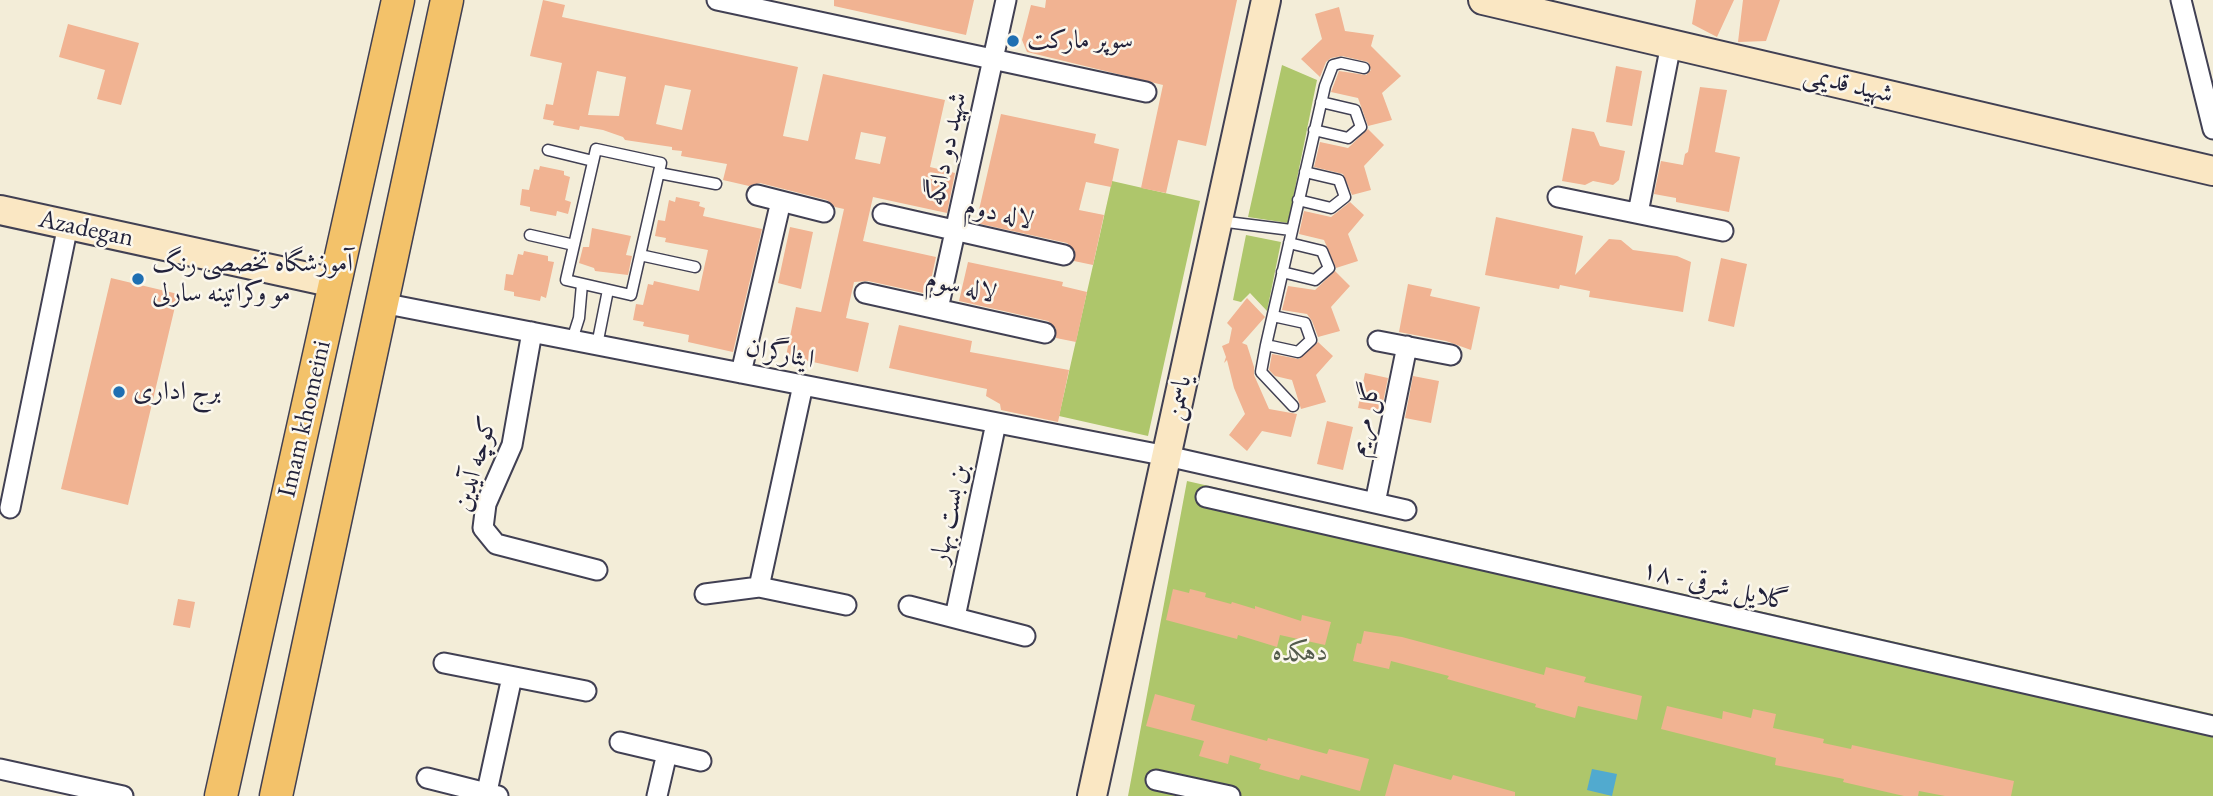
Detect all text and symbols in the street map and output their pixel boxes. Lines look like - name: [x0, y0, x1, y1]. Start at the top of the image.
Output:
- place label: سوپر مارکت: [1027, 25, 1133, 57]
- marker: سوپر مارکت: [1005, 33, 1021, 49]
- street label: شهید قدیمی: [1800, 60, 1896, 110]
- street label: شهید دو دانگه: [920, 89, 974, 209]
- street label: لاله دوم: [961, 191, 1037, 237]
- street label: Azadegan: [36, 204, 136, 254]
- place label: آموزشگاه تخصصی رنگ مو وکراتینه سارلی: [152, 248, 353, 310]
- street label: لاله سوم: [923, 264, 999, 310]
- marker: آموزشگاه تخصصی رنگ مو وکراتینه سارلی: [130, 271, 146, 287]
- street label: ایثارگران: [743, 332, 817, 376]
- street label: Imam khomeini: [272, 337, 338, 501]
- street label: یاسمن: [1159, 373, 1199, 423]
- place label: برج اداری: [133, 376, 221, 408]
- street label: گل مریم: [1342, 379, 1388, 459]
- marker: برج اداری: [111, 384, 127, 400]
- street label: کوچه آیدین: [448, 413, 504, 515]
- street label: بن بست بهار: [924, 461, 976, 567]
- street label: گلایل شرقی - ۱۸: [1639, 554, 1791, 618]
- park label: دهکده: [1272, 637, 1328, 669]

